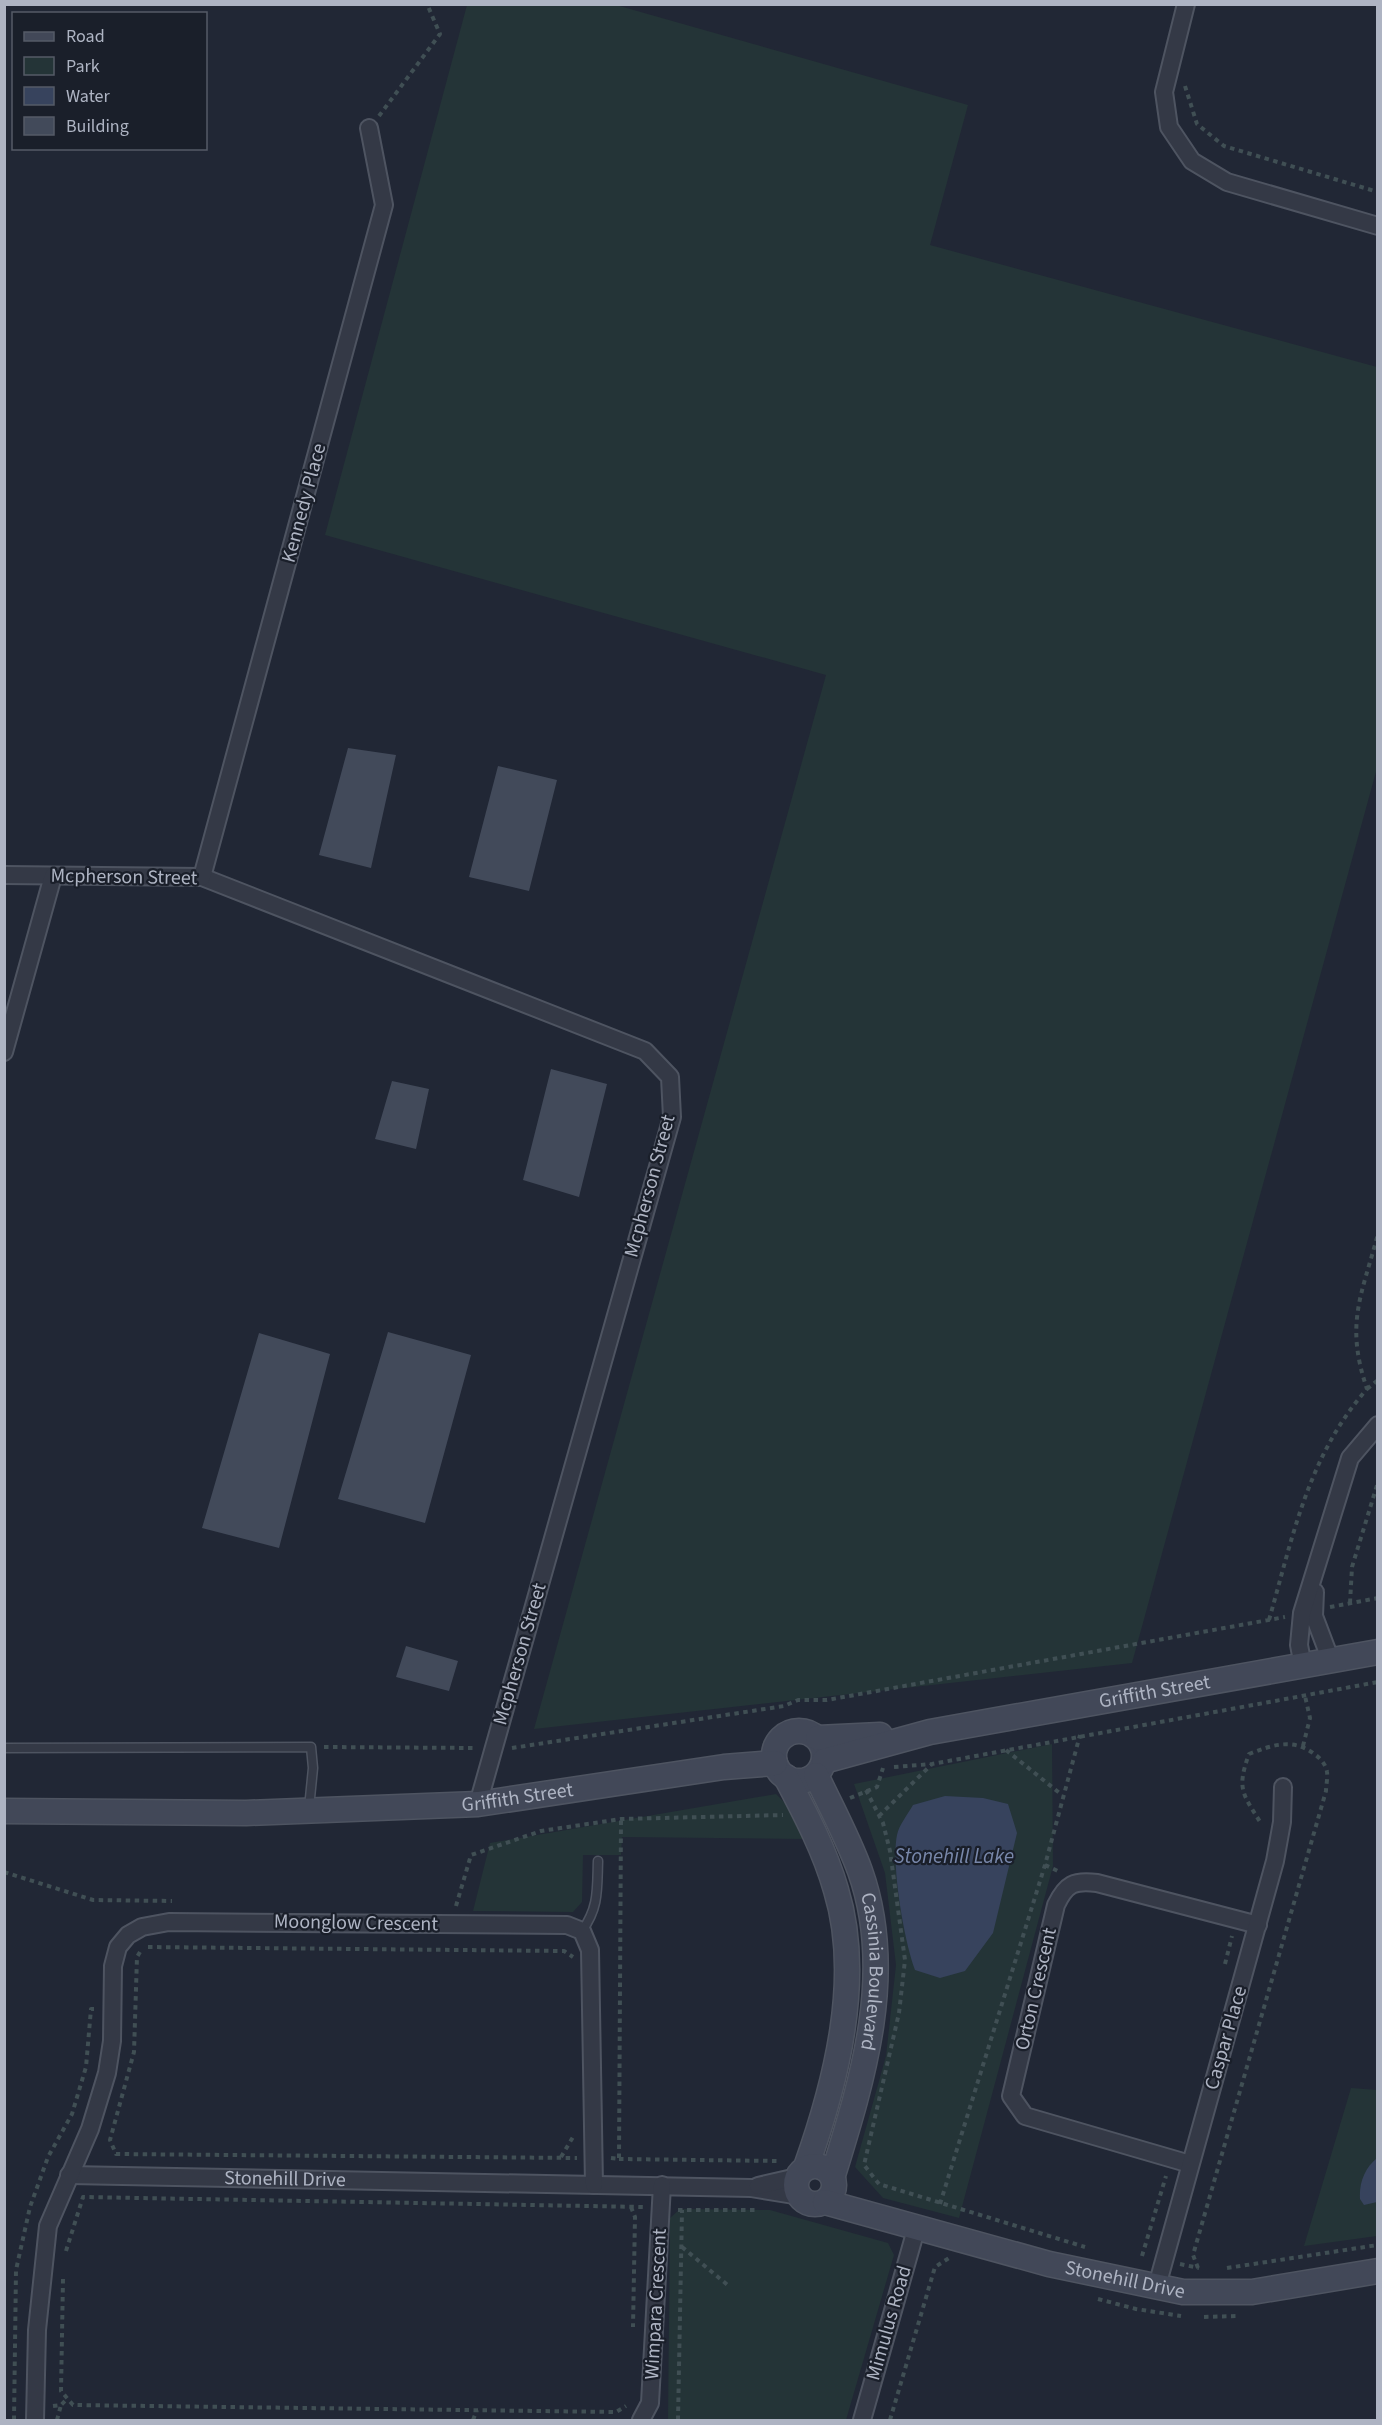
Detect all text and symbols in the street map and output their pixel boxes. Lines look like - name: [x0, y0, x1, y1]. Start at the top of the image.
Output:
- legend: [12, 12, 207, 150]
- text: Road: [66, 24, 105, 49]
- text: Park: [66, 54, 100, 79]
- text: Water: [66, 84, 110, 109]
- text: Building: [66, 114, 129, 139]
- street label: Kennedy Place: [275, 440, 333, 566]
- street label: Mcpherson Street: [50, 862, 198, 892]
- street label: Mcpherson Street: [617, 1111, 683, 1260]
- street label: Mcpherson Street: [486, 1579, 554, 1728]
- street label: Griffith Street: [1097, 1668, 1213, 1716]
- street label: Griffith Street: [461, 1776, 575, 1819]
- water label: Stonehill Lake: [894, 1841, 1014, 1871]
- street label: Cassinia Boulevard: [853, 1890, 890, 2053]
- street label: Moonglow Crescent: [274, 1908, 439, 1938]
- street label: Orton Crescent: [1008, 1925, 1064, 2053]
- street label: Caspar Place: [1198, 1983, 1254, 2093]
- street label: Stonehill Drive: [224, 2164, 346, 2194]
- street label: Wimpara Crescent: [638, 2227, 674, 2380]
- street label: Stonehill Drive: [1062, 2254, 1188, 2306]
- street label: Mimulus Road: [859, 2262, 919, 2384]

